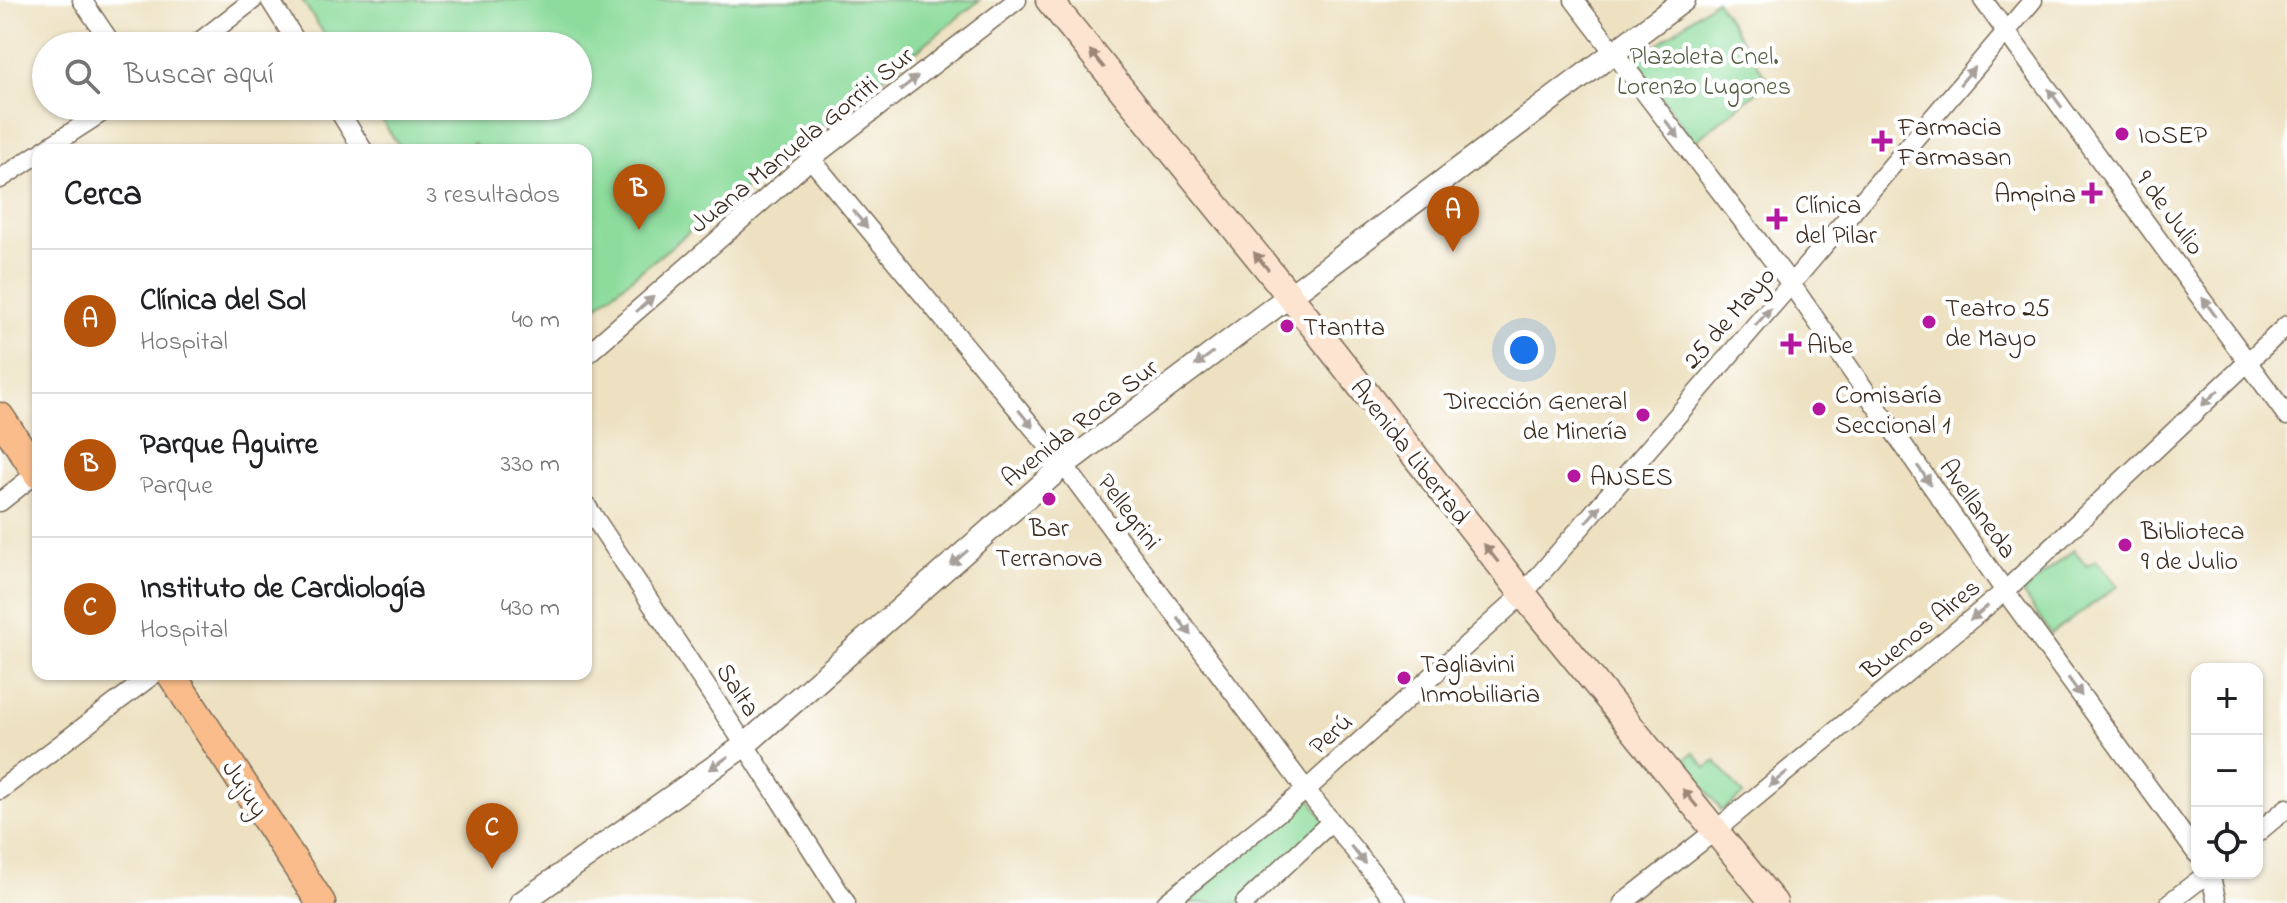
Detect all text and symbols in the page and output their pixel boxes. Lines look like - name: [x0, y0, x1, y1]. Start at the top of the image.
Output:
- search box: [32, 32, 592, 120]
- street label: Juana Manuela Gorriti Sur: [683, 38, 924, 244]
- park label: Plazoleta Cnel. Lorenzo Lugones: [1617, 39, 1791, 107]
- one-way arrow: [1089, 49, 1106, 69]
- icon: search: [60, 54, 104, 98]
- text: Buscar aquí: [124, 54, 274, 98]
- one-way arrow: [1958, 66, 1975, 86]
- one-way arrow: [899, 76, 919, 92]
- one-way arrow: [2048, 87, 2063, 108]
- place label: Farmacia Farmasan: [1897, 110, 2011, 178]
- place label: IOSEP: [2138, 118, 2208, 156]
- one-way arrow: [1663, 119, 1679, 139]
- marker: IOSEP: [2113, 125, 2131, 143]
- marker: Farmacia Farmasan: [1873, 132, 1891, 150]
- street label: 9 de Julio: [2125, 163, 2212, 264]
- pin: B: [613, 164, 665, 230]
- text: Cerca: [64, 171, 142, 221]
- text: 3 resultados: [427, 177, 560, 215]
- place label: Ampina: [1994, 177, 2076, 215]
- marker: Ampina: [2083, 184, 2101, 202]
- pin: A: [1427, 186, 1479, 252]
- place label: Clínica del Pilar: [1795, 188, 1878, 256]
- marker: Clínica del Pilar: [1766, 208, 1788, 230]
- one-way arrow: [851, 209, 868, 229]
- one-way arrow: [1253, 251, 1270, 271]
- street label: 25 de Mayo: [1675, 259, 1786, 379]
- text: Clínica del Sol: [140, 280, 306, 324]
- place label: Teatro 25 de Mayo: [1945, 291, 2050, 359]
- one-way arrow: [635, 295, 654, 313]
- one-way arrow: [2201, 297, 2217, 318]
- text: A: [82, 302, 98, 340]
- text: 40 m: [511, 302, 560, 340]
- one-way arrow: [1754, 307, 1771, 327]
- place label: Ttantta: [1303, 310, 1385, 348]
- marker: Teatro 25 de Mayo: [1920, 313, 1938, 331]
- marker: Ttantta: [1278, 317, 1296, 335]
- text: Hospital: [140, 324, 228, 362]
- place label: Aibe: [1807, 328, 1853, 366]
- your location: [1504, 330, 1544, 370]
- marker: Aibe: [1782, 335, 1800, 353]
- street label: Avenida Roca Sur: [994, 350, 1168, 498]
- one-way arrow: [1194, 351, 1214, 367]
- street label: Avenida Libertad: [1339, 372, 1478, 534]
- place label: Comisaría Seccional 1: [1835, 378, 1951, 446]
- place label: Dirección General de Minería: [1443, 384, 1627, 452]
- one-way arrow: [2201, 388, 2220, 407]
- marker: Comisaría Seccional 1: [1810, 400, 1828, 418]
- marker: Dirección General de Minería: [1634, 406, 1652, 424]
- one-way arrow: [1017, 409, 1034, 429]
- text: Parque Aguirre: [140, 424, 318, 468]
- text: B: [81, 446, 99, 484]
- text: 330 m: [501, 446, 560, 484]
- street label: Avellaneda: [1928, 452, 2025, 567]
- place label: ANSES: [1590, 460, 1673, 498]
- one-way arrow: [1916, 464, 1931, 485]
- street label: Pellegrini: [1086, 466, 1169, 559]
- marker: ANSES: [1565, 467, 1583, 485]
- text: Parque: [140, 468, 213, 506]
- marker: Bar Terranova: [1040, 490, 1058, 508]
- one-way arrow: [1583, 504, 1601, 523]
- place label: Bar Terranova: [995, 511, 1103, 579]
- place label: Biblioteca 9 de Julio: [2140, 514, 2245, 582]
- marker: Biblioteca 9 de Julio: [2116, 536, 2134, 554]
- one-way arrow: [1483, 543, 1500, 563]
- one-way arrow: [949, 548, 968, 566]
- text: Instituto de Cardiología: [140, 568, 425, 612]
- street label: Buenos Aires: [1853, 570, 1990, 691]
- text: C: [83, 590, 97, 628]
- text: 430 m: [501, 590, 560, 628]
- one-way arrow: [1969, 604, 1989, 621]
- text: Hospital: [140, 612, 228, 650]
- one-way arrow: [1175, 616, 1191, 636]
- place label: Tagliavini Inmobiliaria: [1420, 647, 1540, 715]
- street label: Salta: [705, 656, 768, 725]
- map controls: [2191, 663, 2263, 879]
- button: +: [2191, 663, 2263, 735]
- marker: Tagliavini Inmobiliaria: [1395, 669, 1413, 687]
- one-way arrow: [2067, 676, 2082, 697]
- street label: Perú: [1301, 705, 1363, 765]
- button: −: [2191, 735, 2263, 807]
- street label: Jujuy: [211, 753, 276, 826]
- one-way arrow: [708, 755, 729, 770]
- one-way arrow: [1768, 770, 1789, 787]
- one-way arrow: [1682, 788, 1699, 808]
- pin: C: [466, 803, 518, 869]
- button: locate: [2191, 807, 2263, 879]
- one-way arrow: [1349, 845, 1366, 865]

